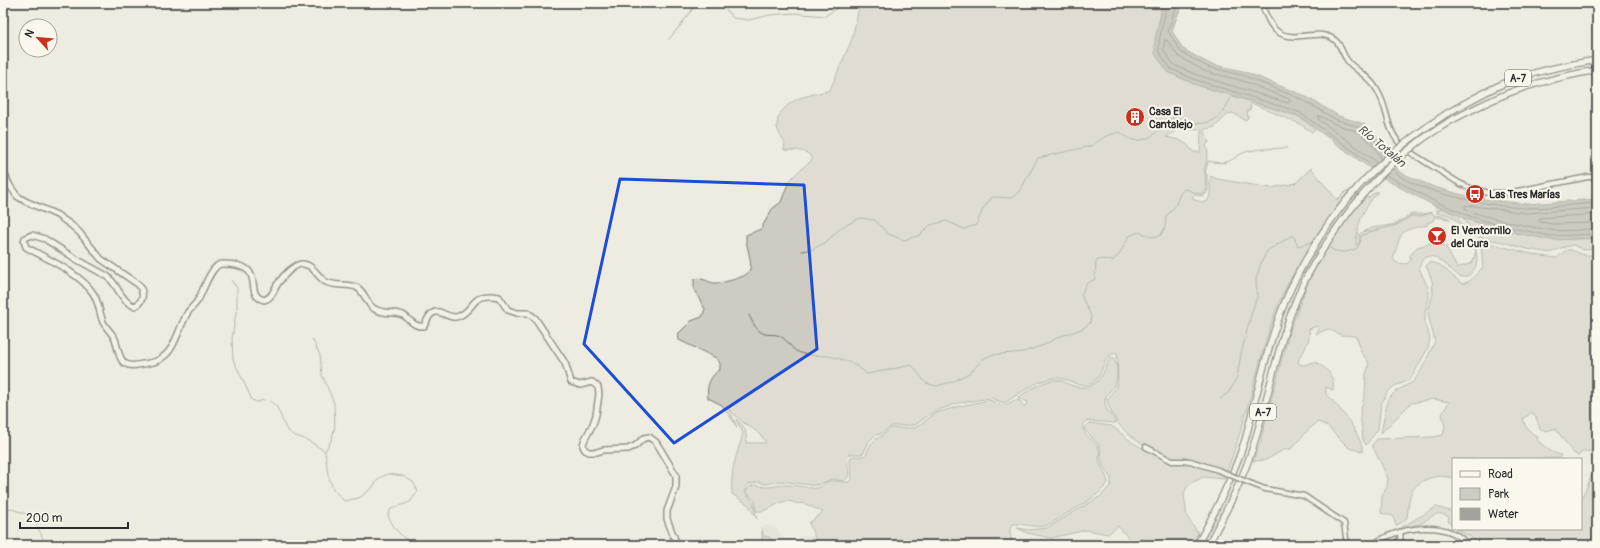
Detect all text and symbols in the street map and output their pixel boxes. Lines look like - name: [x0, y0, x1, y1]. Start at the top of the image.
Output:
- north arrow: [18, 18, 58, 58]
- text: N: [22, 27, 37, 40]
- road number: A-7: [1505, 70, 1531, 86]
- place label: Casa El Cantalejo: [1149, 105, 1193, 131]
- building icon: Casa El Cantalejo: [1124, 106, 1146, 128]
- water label: Río Totalán: [1355, 122, 1409, 171]
- bus stop icon: Las Tres Marías: [1464, 183, 1486, 205]
- place label: Las Tres Marías: [1489, 188, 1560, 201]
- place label: El Ventorrillo del Cura: [1451, 224, 1511, 250]
- bar icon: El Ventorrillo del Cura: [1426, 225, 1448, 247]
- road number: A-7: [1250, 404, 1276, 420]
- legend: [1452, 458, 1582, 530]
- text: Road: [1488, 467, 1513, 482]
- text: Park: [1488, 487, 1509, 502]
- scale bar: [20, 504, 128, 530]
- text: Water: [1488, 507, 1519, 522]
- text: 200 m: [26, 511, 63, 526]

